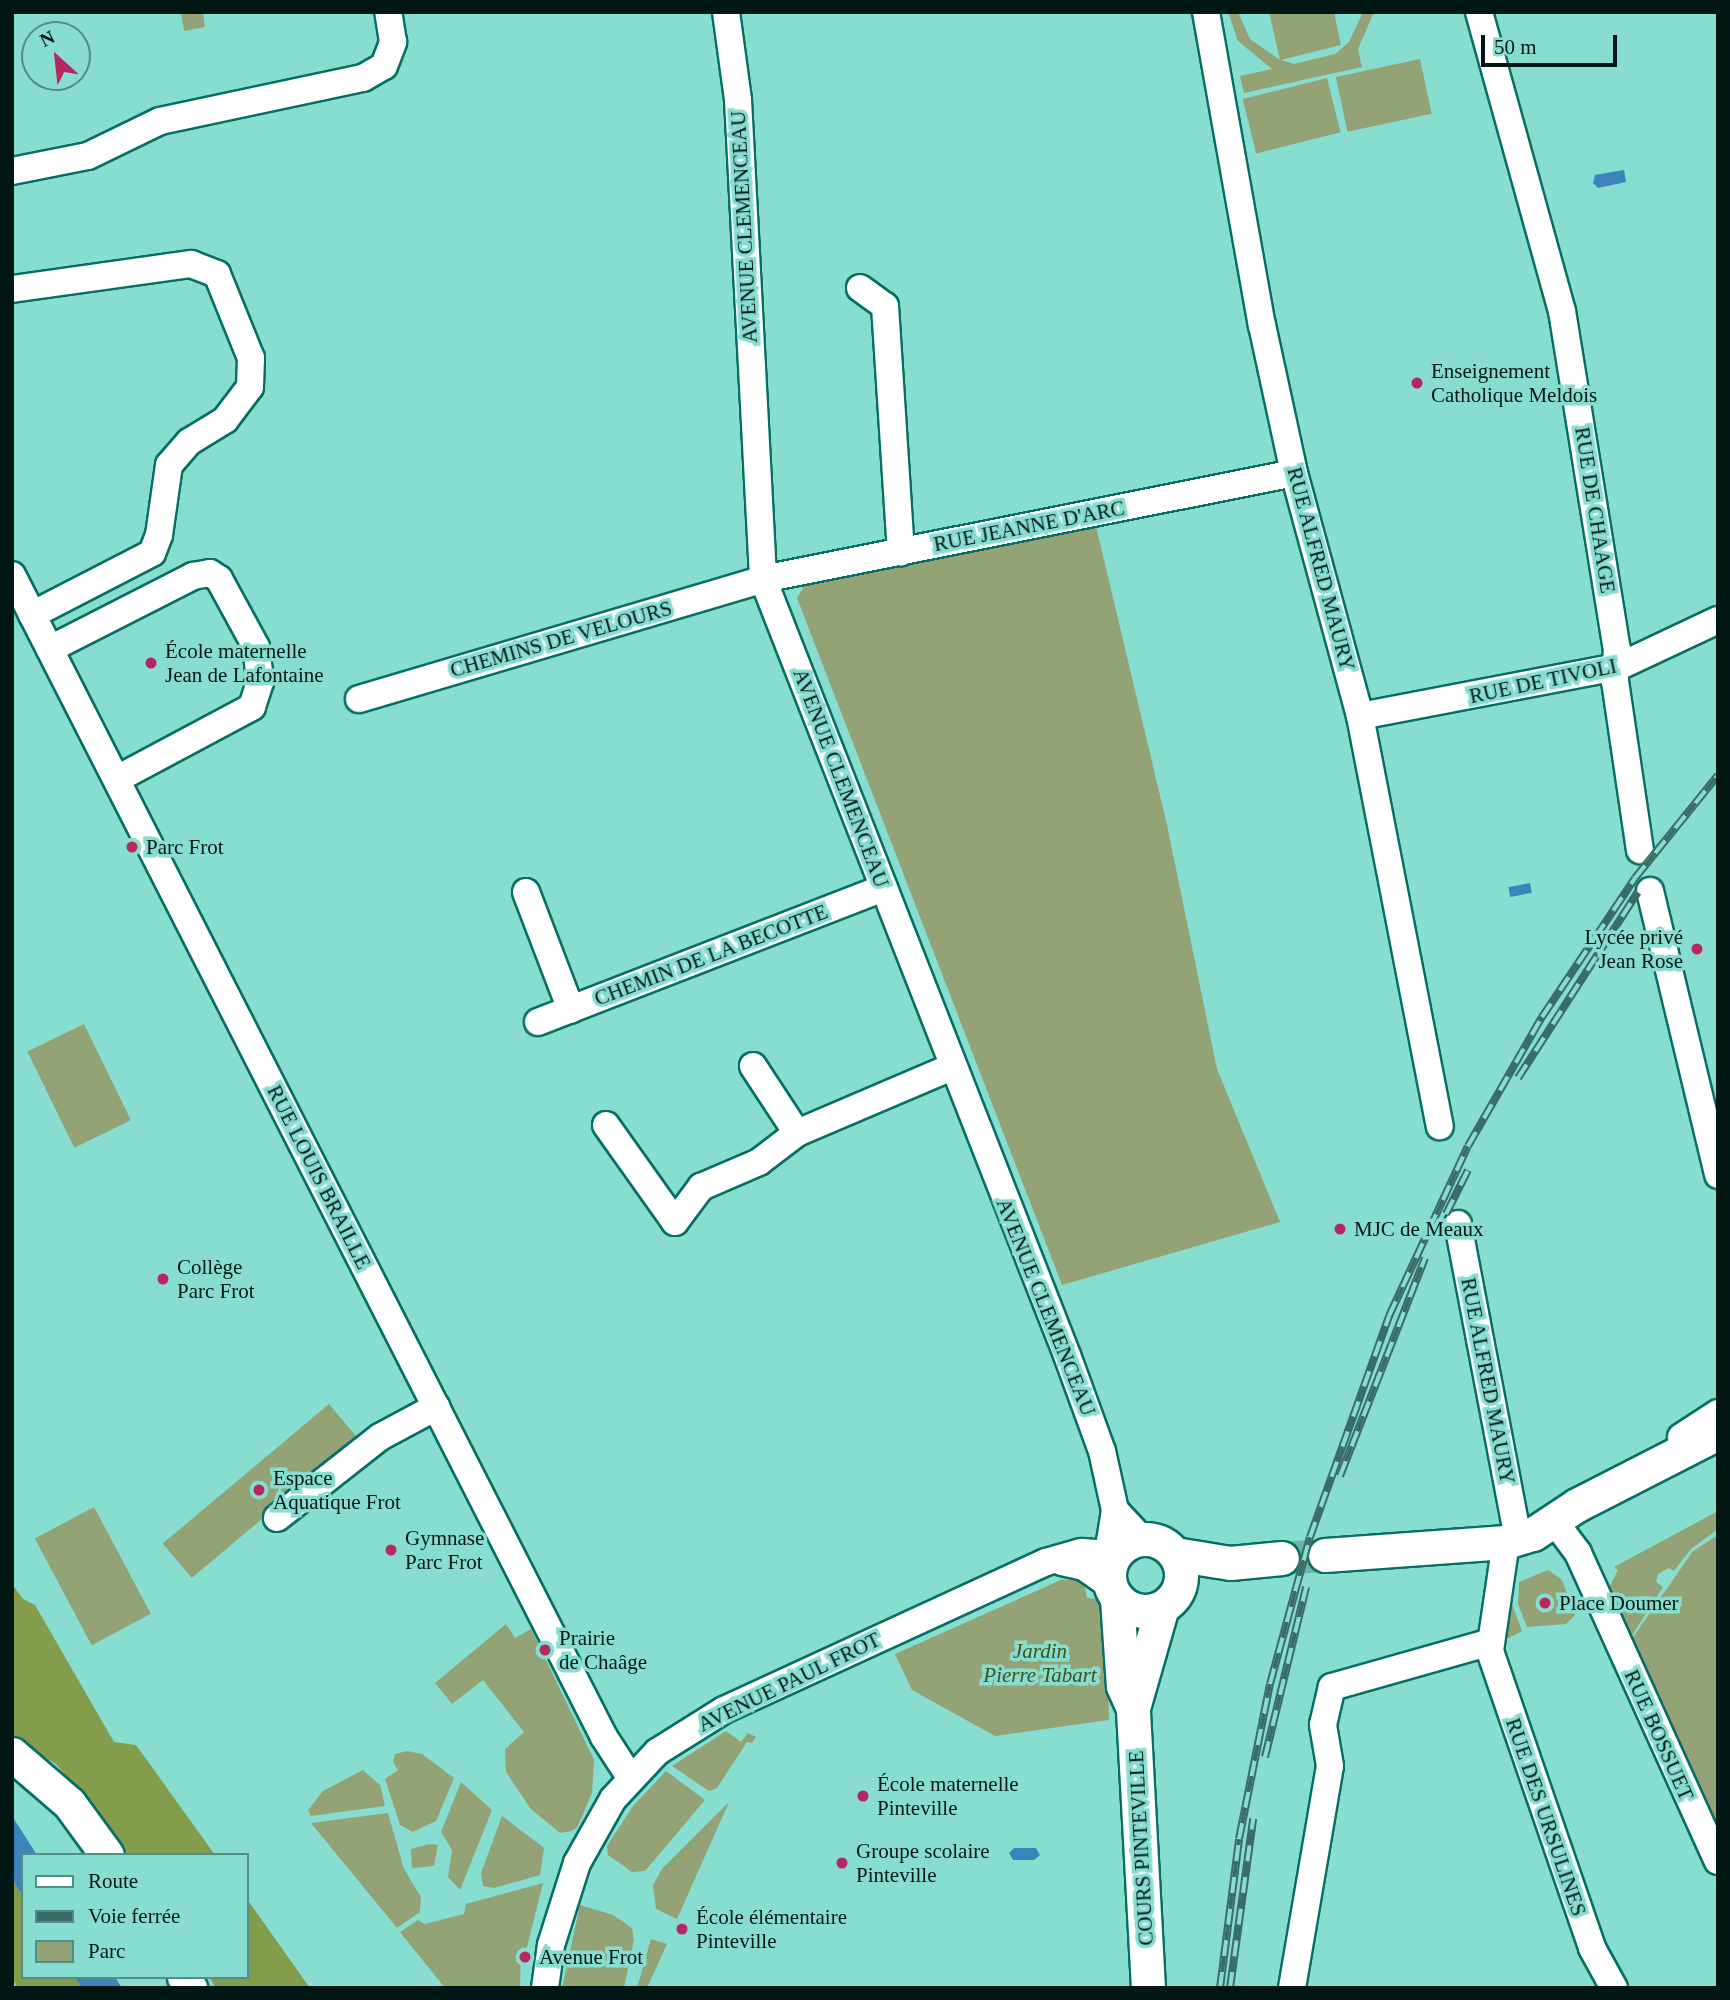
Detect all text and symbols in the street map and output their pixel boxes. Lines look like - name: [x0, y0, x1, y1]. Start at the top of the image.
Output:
- north arrow: [21, 21, 91, 91]
- scale bar: [1485, 21, 1622, 65]
- text: N: [36, 26, 58, 51]
- text: 50 m: [1494, 35, 1537, 59]
- street label: AVENUE CLEMENCEAU: [725, 110, 763, 344]
- place label: Enseignement Catholique Meldois: [1431, 358, 1597, 408]
- marker: Enseignement Catholique Meldois: [1409, 375, 1425, 391]
- street label: RUE DE CHAAGE: [1569, 425, 1621, 595]
- street label: RUE ALFRED MAURY: [1281, 464, 1361, 674]
- street label: RUE JEANNE D'ARC: [931, 495, 1127, 557]
- street label: CHEMINS DE VELOURS: [447, 595, 675, 683]
- place label: École maternelle Jean de Lafontaine: [165, 638, 324, 688]
- street label: RUE DE TIVOLI: [1467, 653, 1619, 709]
- marker: École maternelle Jean de Lafontaine: [143, 655, 159, 671]
- street label: AVENUE CLEMENCEAU: [788, 665, 894, 891]
- place label: Parc Frot: [146, 834, 224, 860]
- marker: Parc Frot: [124, 839, 140, 855]
- street label: CHEMIN DE LA BECOTTE: [590, 899, 832, 1011]
- place label: Lycée privé Jean Rose: [1584, 924, 1683, 974]
- marker: Lycée privé Jean Rose: [1689, 941, 1705, 957]
- street label: RUE LOUIS BRAILLE: [262, 1081, 376, 1273]
- street label: AVENUE CLEMENCEAU: [991, 1195, 1101, 1419]
- place label: MJC de Meaux: [1354, 1216, 1483, 1242]
- marker: MJC de Meaux: [1332, 1221, 1348, 1237]
- place label: Collège Parc Frot: [177, 1254, 255, 1304]
- marker: Collège Parc Frot: [155, 1271, 171, 1287]
- street label: RUE ALFRED MAURY: [1455, 1275, 1521, 1487]
- place label: Espace Aquatique Frot: [273, 1465, 401, 1515]
- marker: Espace Aquatique Frot: [251, 1482, 267, 1498]
- place label: Gymnase Parc Frot: [405, 1525, 484, 1575]
- marker: Gymnase Parc Frot: [383, 1542, 399, 1558]
- place label: Place Doumer: [1559, 1590, 1679, 1616]
- marker: Place Doumer: [1537, 1595, 1553, 1611]
- place label: Prairie de Chaâge: [559, 1625, 647, 1675]
- street label: AVENUE PAUL FROT: [693, 1627, 885, 1737]
- park label: Jardin Pierre Tabart: [983, 1638, 1097, 1688]
- marker: Prairie de Chaâge: [537, 1642, 553, 1658]
- street label: RUE BOSSUET: [1619, 1666, 1699, 1804]
- street label: RUE DES URSULINES: [1500, 1715, 1592, 1919]
- street label: COURS PINTEVILLE: [1123, 1750, 1159, 1946]
- place label: École maternelle Pinteville: [877, 1771, 1019, 1821]
- marker: École maternelle Pinteville: [855, 1788, 871, 1804]
- place label: Groupe scolaire Pinteville: [856, 1838, 990, 1888]
- legend: [21, 1853, 248, 1979]
- marker: Groupe scolaire Pinteville: [834, 1855, 850, 1871]
- text: Route: [88, 1869, 138, 1893]
- text: Voie ferrée: [88, 1904, 180, 1928]
- place label: École élémentaire Pinteville: [696, 1904, 847, 1954]
- marker: École élémentaire Pinteville: [674, 1921, 690, 1937]
- text: Parc: [88, 1939, 125, 1963]
- place label: Avenue Frot: [539, 1944, 643, 1970]
- marker: Avenue Frot: [517, 1949, 533, 1965]

